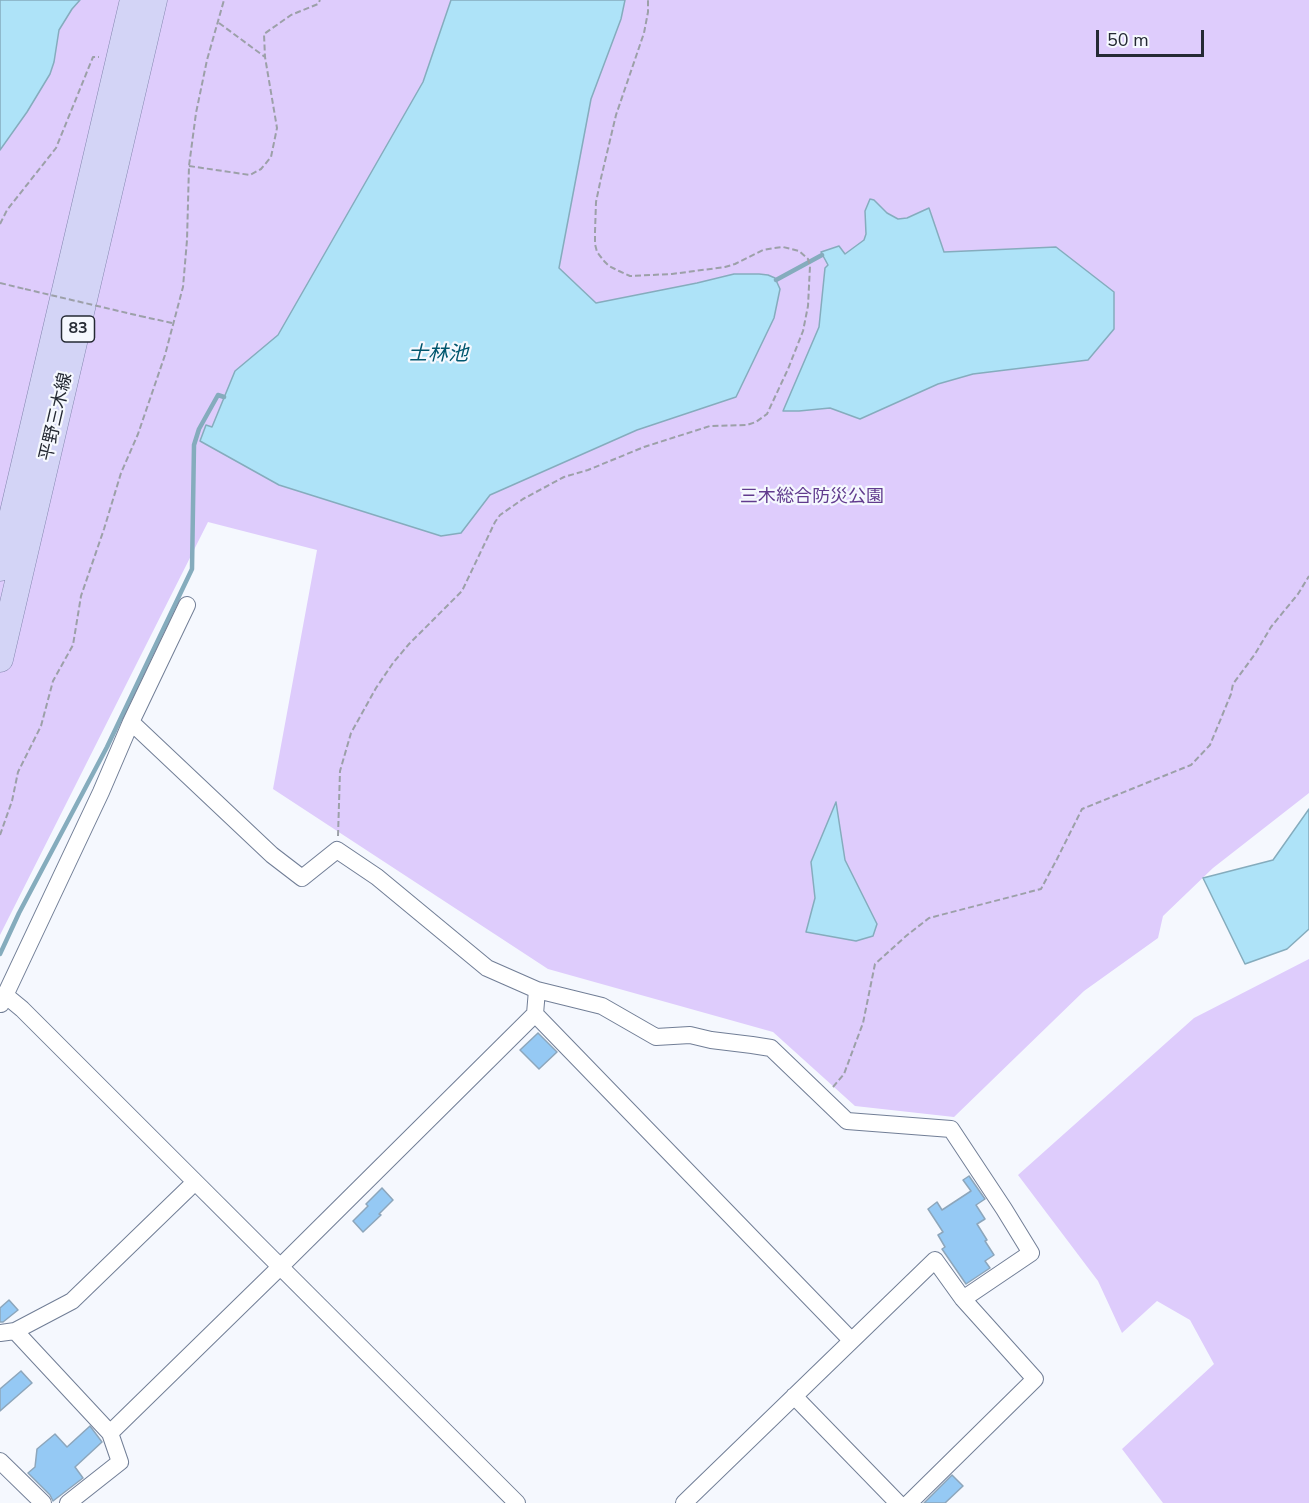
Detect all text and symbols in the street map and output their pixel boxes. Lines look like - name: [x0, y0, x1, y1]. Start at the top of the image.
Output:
- scale bar: [1099, 18, 1207, 56]
- text: 50 m: [1107, 28, 1149, 52]
- road number: 83: [62, 316, 94, 342]
- water label: 士林池: [408, 343, 468, 367]
- street label: 平野三木線: [36, 371, 78, 463]
- park label: 三木総合防災公園: [740, 487, 884, 509]

